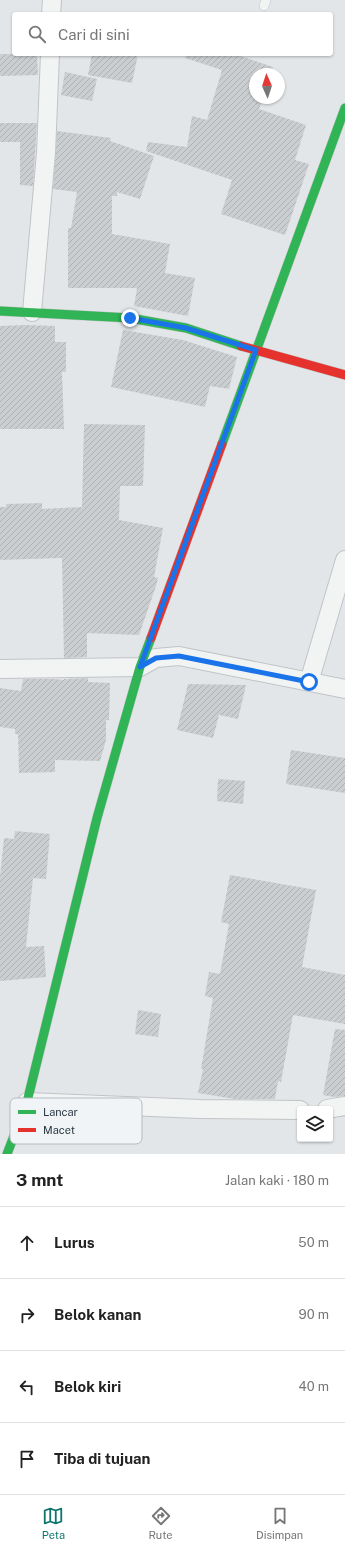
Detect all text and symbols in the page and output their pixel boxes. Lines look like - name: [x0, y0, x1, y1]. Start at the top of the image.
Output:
- search box: [12, 12, 333, 56]
- icon: search: [26, 23, 48, 45]
- text: Cari di sini: [58, 26, 130, 43]
- north arrow: [249, 68, 285, 104]
- route end: [121, 309, 139, 327]
- route start: [300, 673, 318, 691]
- legend: [10, 1098, 142, 1144]
- text: Lancar: [43, 1106, 78, 1118]
- map controls: [297, 1106, 333, 1142]
- button: layers: [297, 1106, 333, 1142]
- text: Macet: [43, 1124, 75, 1136]
- text: 3 mnt: [16, 1170, 63, 1190]
- text: Jalan kaki · 180 m: [225, 1173, 329, 1188]
- icon: ahead: [16, 1232, 38, 1254]
- text: Lurus: [54, 1234, 95, 1251]
- text: 50 m: [298, 1235, 329, 1250]
- icon: right: [16, 1304, 38, 1326]
- text: Belok kanan: [54, 1306, 141, 1323]
- text: 90 m: [299, 1307, 329, 1322]
- icon: left: [16, 1376, 38, 1398]
- text: Belok kiri: [54, 1378, 121, 1395]
- text: 40 m: [298, 1379, 329, 1394]
- icon: arrive: [16, 1448, 38, 1470]
- text: Tiba di tujuan: [54, 1450, 150, 1467]
- tab: Peta: [42, 1505, 65, 1541]
- tab: Rute: [148, 1505, 173, 1541]
- tab: Disimpan: [256, 1505, 303, 1541]

